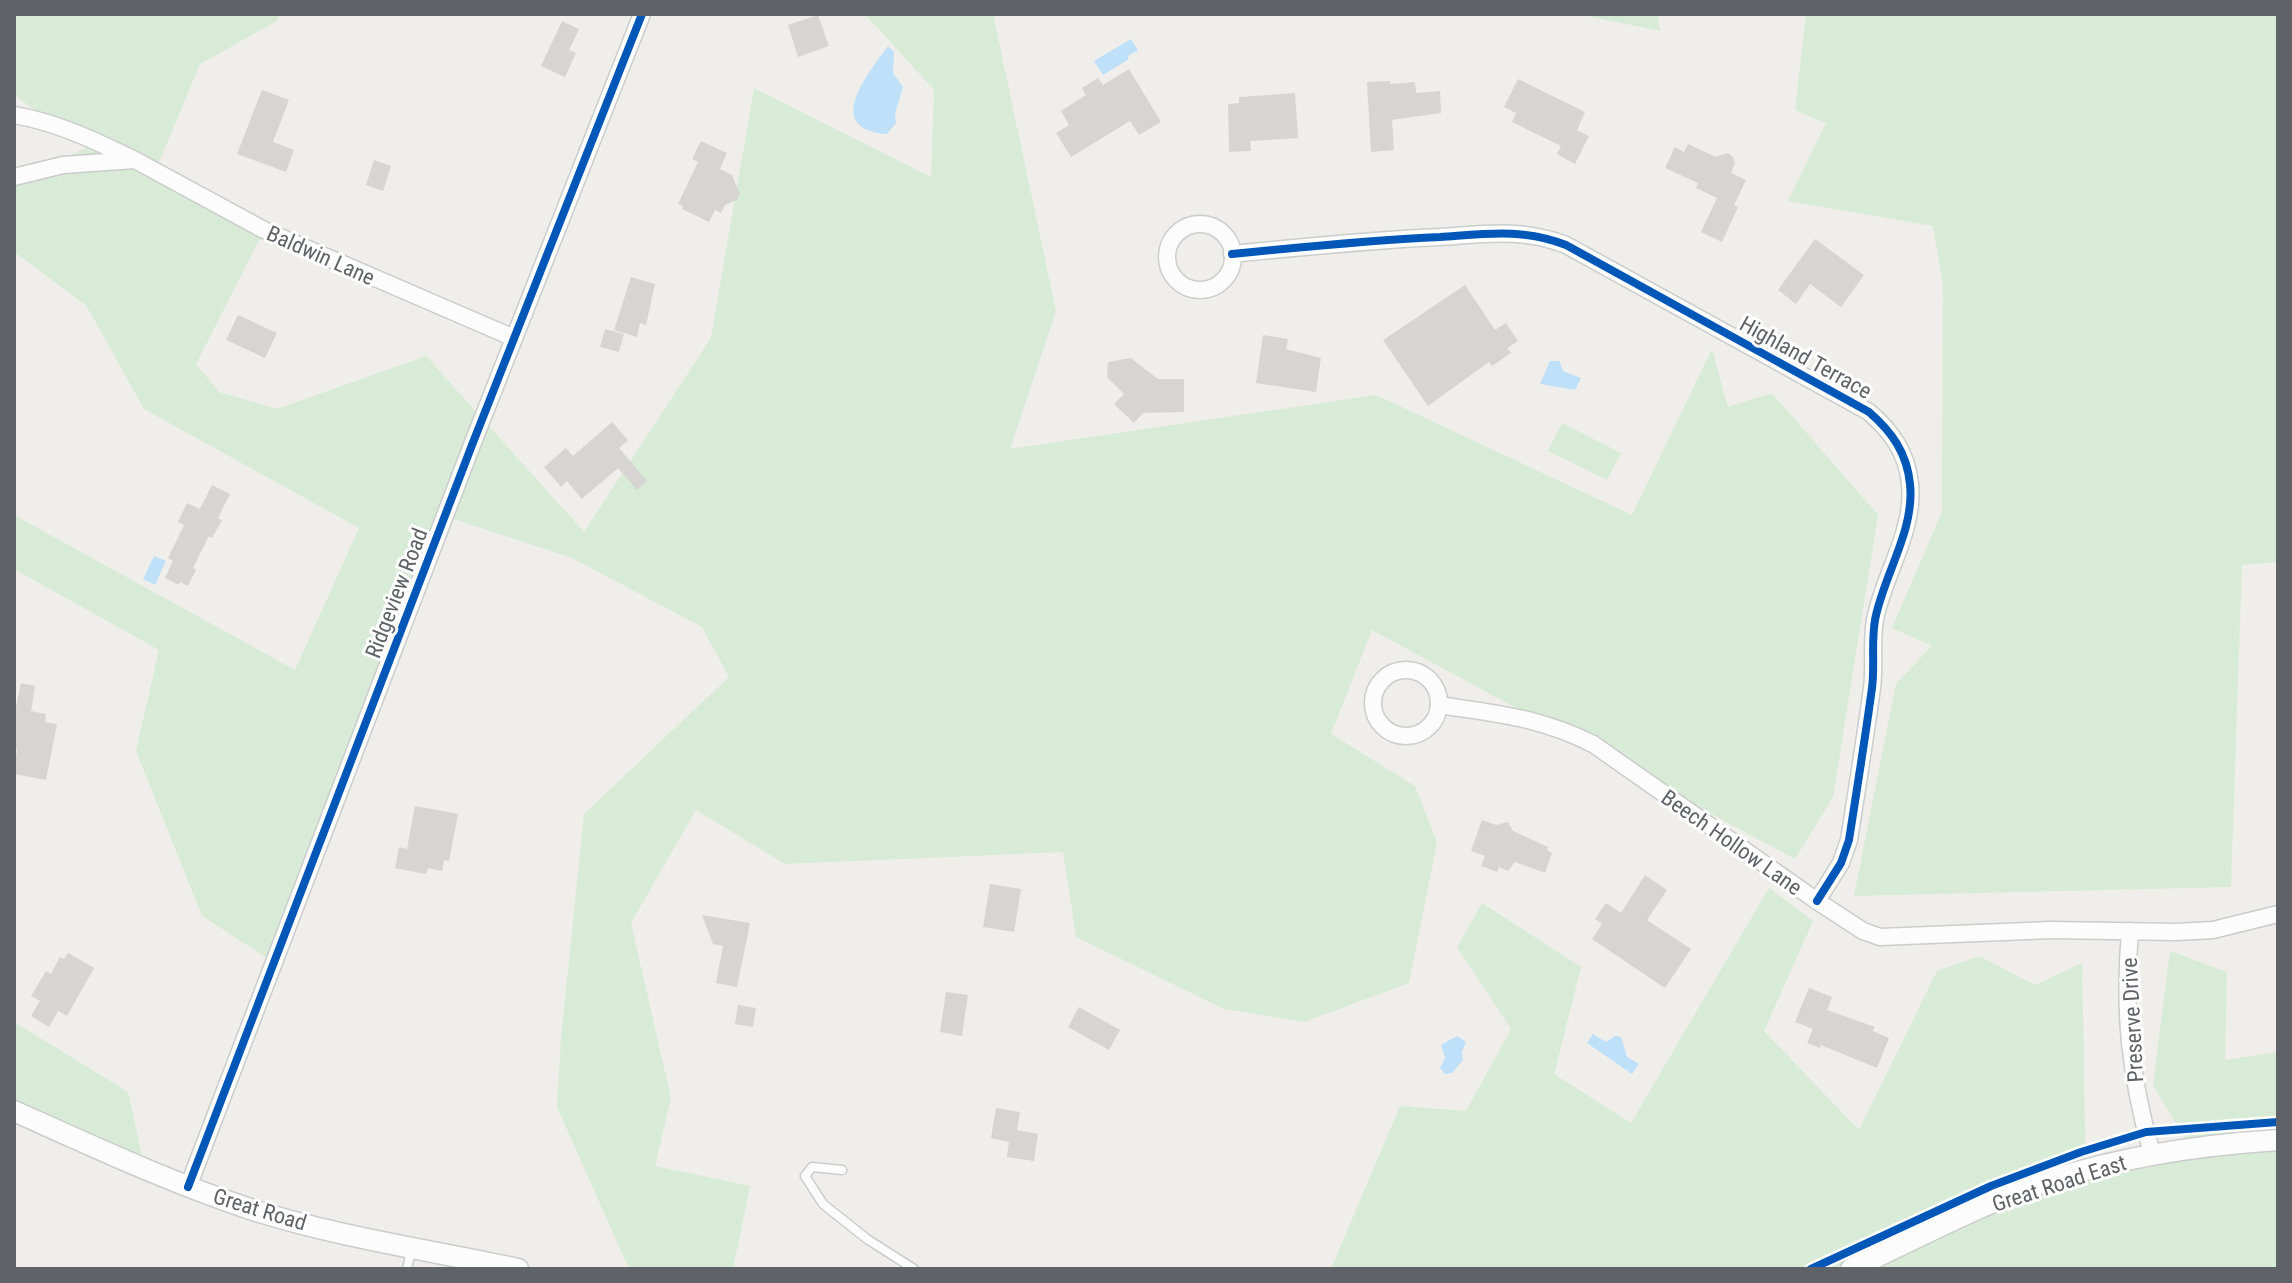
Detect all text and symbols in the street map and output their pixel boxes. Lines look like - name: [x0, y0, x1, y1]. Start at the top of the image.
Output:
- street label: Baldwin Lane: [263, 221, 379, 290]
- street label: Highland Terrace: [1736, 311, 1876, 404]
- street label: Ridgeview Road: [360, 525, 433, 662]
- street label: Beech Hollow Lane: [1657, 785, 1807, 900]
- street label: Preserve Drive: [2117, 957, 2148, 1083]
- street label: Great Road East: [1989, 1150, 2129, 1217]
- street label: Great Road: [210, 1183, 309, 1235]

